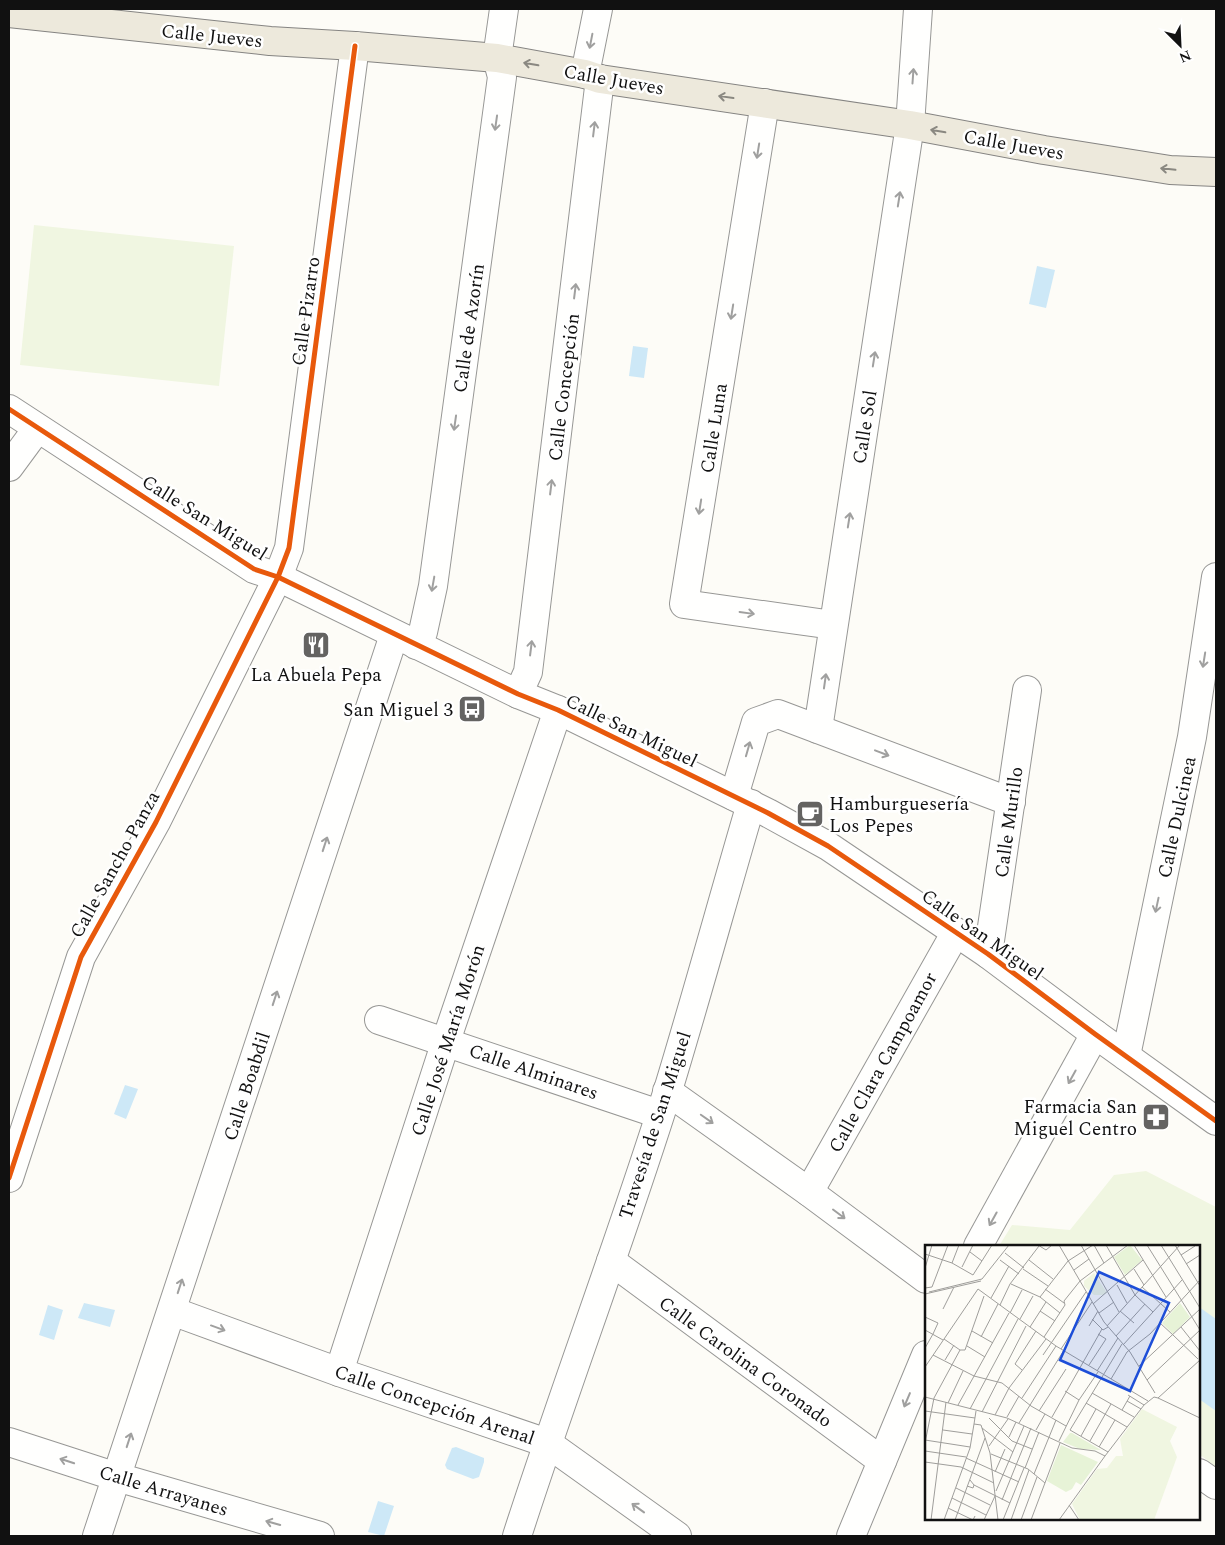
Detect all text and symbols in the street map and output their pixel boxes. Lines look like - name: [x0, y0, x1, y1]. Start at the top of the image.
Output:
- street label: Calle Jueves: [160, 17, 264, 56]
- north arrow: [1155, 20, 1205, 70]
- one-way arrow: [586, 33, 596, 49]
- text: N: [1176, 45, 1195, 68]
- street label: Calle Jueves: [561, 57, 666, 104]
- one-way arrow: [524, 59, 540, 69]
- one-way arrow: [909, 69, 918, 85]
- one-way arrow: [718, 92, 734, 102]
- one-way arrow: [490, 115, 500, 131]
- one-way arrow: [589, 122, 599, 138]
- street label: Calle Jueves: [961, 122, 1066, 169]
- one-way arrow: [931, 125, 947, 135]
- one-way arrow: [752, 143, 762, 159]
- one-way arrow: [1160, 164, 1176, 174]
- one-way arrow: [894, 191, 904, 207]
- street label: Calle Pizarro: [284, 255, 328, 368]
- street label: Calle de Azorín: [446, 262, 493, 395]
- one-way arrow: [570, 283, 580, 299]
- one-way arrow: [726, 303, 736, 319]
- street label: Calle Concepción: [541, 312, 588, 463]
- one-way arrow: [869, 352, 879, 368]
- street label: Calle Luna: [693, 380, 736, 475]
- street label: Calle Sol: [845, 388, 886, 466]
- one-way arrow: [450, 415, 460, 431]
- street label: Calle San Miguel: [136, 468, 273, 569]
- one-way arrow: [546, 479, 556, 495]
- one-way arrow: [694, 498, 704, 514]
- one-way arrow: [845, 512, 855, 528]
- one-way arrow: [427, 575, 437, 591]
- one-way arrow: [738, 608, 754, 618]
- restaurant icon: La Abuela Pepa: [301, 630, 331, 660]
- one-way arrow: [526, 640, 536, 656]
- one-way arrow: [1199, 651, 1209, 667]
- place label: La Abuela Pepa: [250, 661, 382, 690]
- one-way arrow: [820, 673, 830, 689]
- street label: Calle San Miguel: [560, 687, 702, 776]
- bus stop icon: San Miguel 3: [457, 694, 487, 724]
- place label: San Miguel 3: [343, 696, 453, 725]
- one-way arrow: [743, 741, 753, 757]
- one-way arrow: [873, 749, 889, 758]
- street label: Calle Dulcinea: [1150, 753, 1205, 881]
- street label: Calle Murillo: [987, 765, 1032, 880]
- street label: Calle Sancho Panza: [63, 785, 168, 944]
- place label: Hamburguesería Los Pepes: [829, 790, 970, 841]
- cafe icon: Hamburguesería Los Pepes: [795, 799, 825, 829]
- one-way arrow: [321, 836, 331, 852]
- street label: Calle San Miguel: [915, 882, 1049, 988]
- one-way arrow: [1152, 897, 1161, 913]
- street label: Calle José María Morón: [404, 941, 493, 1140]
- street label: Calle Clara Campoamor: [822, 967, 945, 1158]
- one-way arrow: [270, 991, 280, 1007]
- street label: Calle Boabdil: [216, 1028, 279, 1145]
- street label: Travesía de San Miguel: [611, 1028, 699, 1223]
- street label: Calle Alminares: [465, 1037, 602, 1108]
- one-way arrow: [1066, 1069, 1076, 1083]
- place label: Farmacia San Miguel Centro: [1013, 1093, 1137, 1144]
- pharmacy icon: Farmacia San Miguel Centro: [1141, 1102, 1171, 1132]
- one-way arrow: [700, 1114, 714, 1124]
- one-way arrow: [832, 1209, 846, 1219]
- one-way arrow: [988, 1211, 998, 1226]
- inset map: [925, 1245, 1200, 1520]
- one-way arrow: [176, 1279, 185, 1294]
- street label: Calle Carolina Coronado: [652, 1289, 838, 1435]
- one-way arrow: [209, 1324, 225, 1333]
- street label: Calle Concepción Arenal: [330, 1357, 539, 1453]
- one-way arrow: [902, 1392, 912, 1407]
- one-way arrow: [125, 1433, 134, 1448]
- one-way arrow: [60, 1455, 76, 1465]
- street label: Calle Arrayanes: [95, 1458, 232, 1525]
- one-way arrow: [631, 1503, 645, 1513]
- one-way arrow: [266, 1517, 282, 1527]

